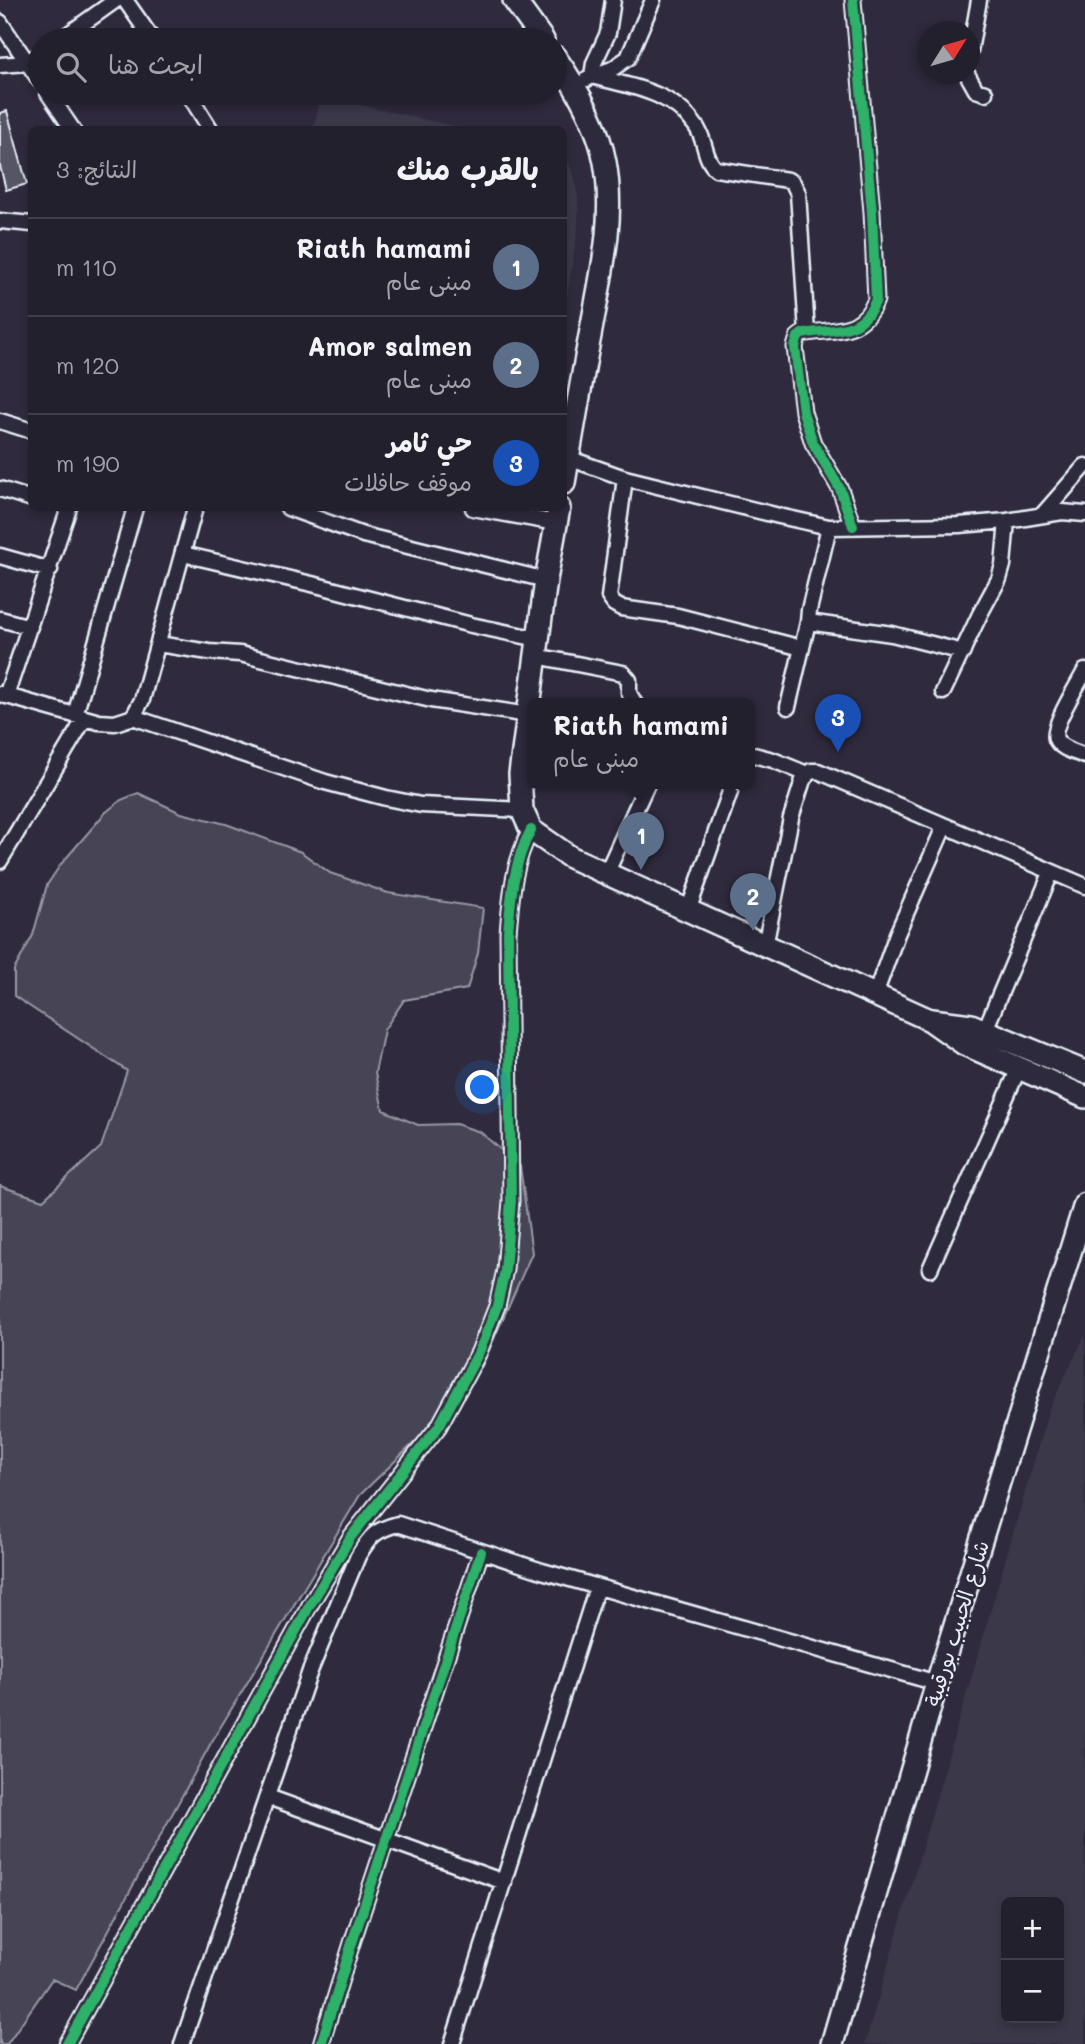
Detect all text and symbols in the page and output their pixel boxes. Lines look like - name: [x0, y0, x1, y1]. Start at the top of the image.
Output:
- north arrow: [917, 21, 980, 84]
- search box: [28, 28, 567, 105]
- text: ابحث هنا: [108, 47, 203, 81]
- icon: search: [52, 48, 90, 86]
- text: بالقرب منك: [397, 148, 539, 188]
- text: النتائج: 3: [56, 154, 137, 184]
- text: Riath hamami: [296, 231, 472, 265]
- text: 110 m: [56, 252, 116, 282]
- text: 1: [511, 252, 521, 282]
- text: مبنى عام: [386, 266, 472, 296]
- text: Amor salmen: [307, 329, 472, 363]
- text: 120 m: [56, 350, 119, 380]
- text: 2: [510, 350, 522, 380]
- text: مبنى عام: [386, 364, 472, 394]
- text: حي ثامر: [387, 425, 472, 459]
- text: 190 m: [56, 448, 120, 478]
- text: 3: [509, 448, 523, 478]
- text: موقف حافلات: [344, 467, 472, 497]
- pin: 3: [815, 694, 861, 752]
- popup: [527, 698, 755, 789]
- text: Riath hamami: [553, 708, 729, 742]
- text: مبنى عام: [553, 743, 639, 773]
- pin: 1: [618, 812, 664, 870]
- pin: 2: [730, 873, 776, 931]
- your location: [465, 1070, 499, 1104]
- street label: شارع الحبيب بورقيبة: [918, 1537, 997, 1710]
- map controls: [1001, 1897, 1064, 2023]
- button: +: [1001, 1897, 1064, 1960]
- button: −: [1001, 1960, 1064, 2023]

